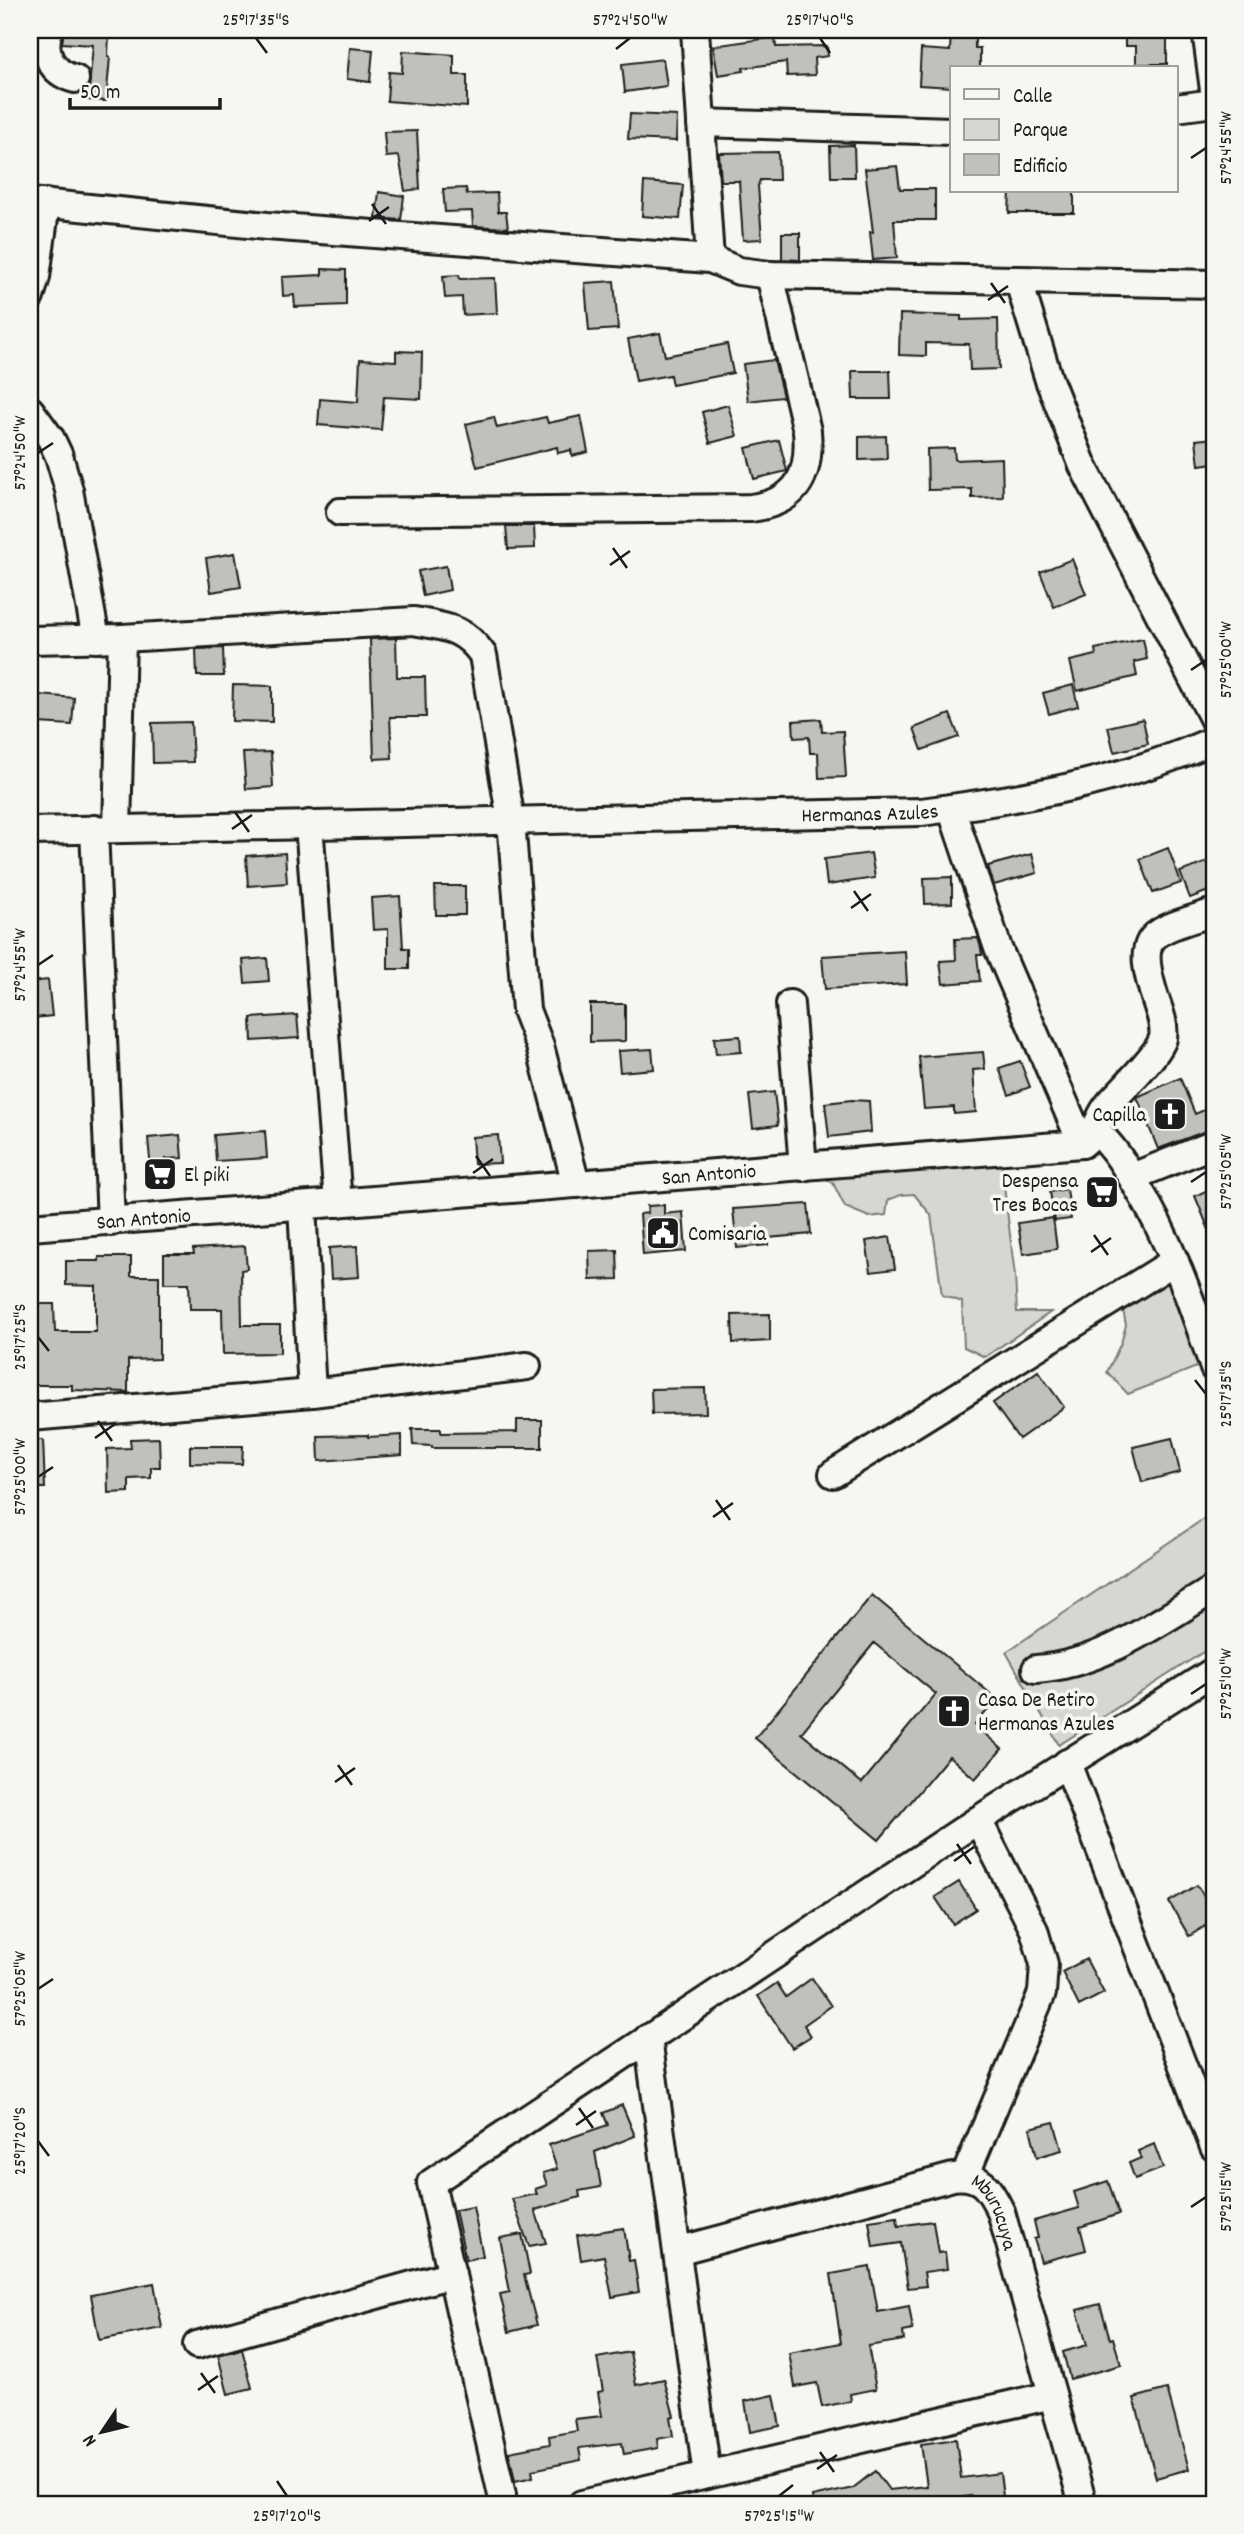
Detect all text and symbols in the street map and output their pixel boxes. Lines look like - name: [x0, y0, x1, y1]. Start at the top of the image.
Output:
- text: 25°17'35"S: [222, 9, 290, 34]
- text: 57°24'50"W: [593, 9, 668, 34]
- text: 25°17'40"S: [786, 9, 854, 34]
- scale bar: [70, 66, 220, 110]
- legend: [950, 66, 1178, 192]
- text: 50 m: [80, 79, 120, 109]
- text: Calle: [1013, 83, 1052, 113]
- text: 57°24'55"W: [1215, 111, 1240, 185]
- text: Parque: [1013, 117, 1068, 147]
- text: Edificio: [1013, 153, 1068, 183]
- text: 57°24'50"W: [9, 415, 34, 490]
- text: 57°25'00"W: [1215, 621, 1240, 699]
- street label: Hermanas Azules: [801, 798, 941, 833]
- text: 57°24'55"W: [9, 928, 34, 1002]
- church icon: Capilla: [1151, 1095, 1189, 1133]
- place label: Capilla: [1092, 1102, 1147, 1132]
- text: 57°25'05"W: [1215, 1134, 1240, 1210]
- supermarket icon: El piki: [141, 1155, 179, 1193]
- street label: San Antonio: [661, 1158, 758, 1195]
- place label: El piki: [184, 1162, 229, 1192]
- place label: Despensa Tres Bocas: [992, 1168, 1079, 1222]
- supermarket icon: Despensa Tres Bocas: [1083, 1173, 1121, 1211]
- street label: San Antonio: [95, 1202, 192, 1240]
- public building icon: Comisaria: [644, 1214, 682, 1252]
- place label: Comisaria: [688, 1221, 767, 1251]
- text: 25°17'25"S: [9, 1303, 34, 1370]
- text: 25°17'35"S: [1215, 1360, 1240, 1428]
- text: 57°25'00"W: [9, 1438, 34, 1516]
- text: 57°25'10"W: [1215, 1648, 1240, 1720]
- place label: Casa De Retiro Hermanas Azules: [978, 1687, 1115, 1741]
- church icon: Casa De Retiro Hermanas Azules: [935, 1692, 973, 1730]
- text: 57°25'05"W: [9, 1951, 34, 2027]
- text: 25°17'20"S: [9, 2107, 34, 2175]
- text: 57°25'15"W: [1215, 2161, 1240, 2232]
- street label: Mburucuya: [964, 2168, 1023, 2255]
- north arrow: [66, 2398, 136, 2468]
- text: N: [77, 2428, 105, 2451]
- text: 25°17'20"S: [253, 2505, 321, 2530]
- text: 57°25'15"W: [744, 2505, 815, 2530]

